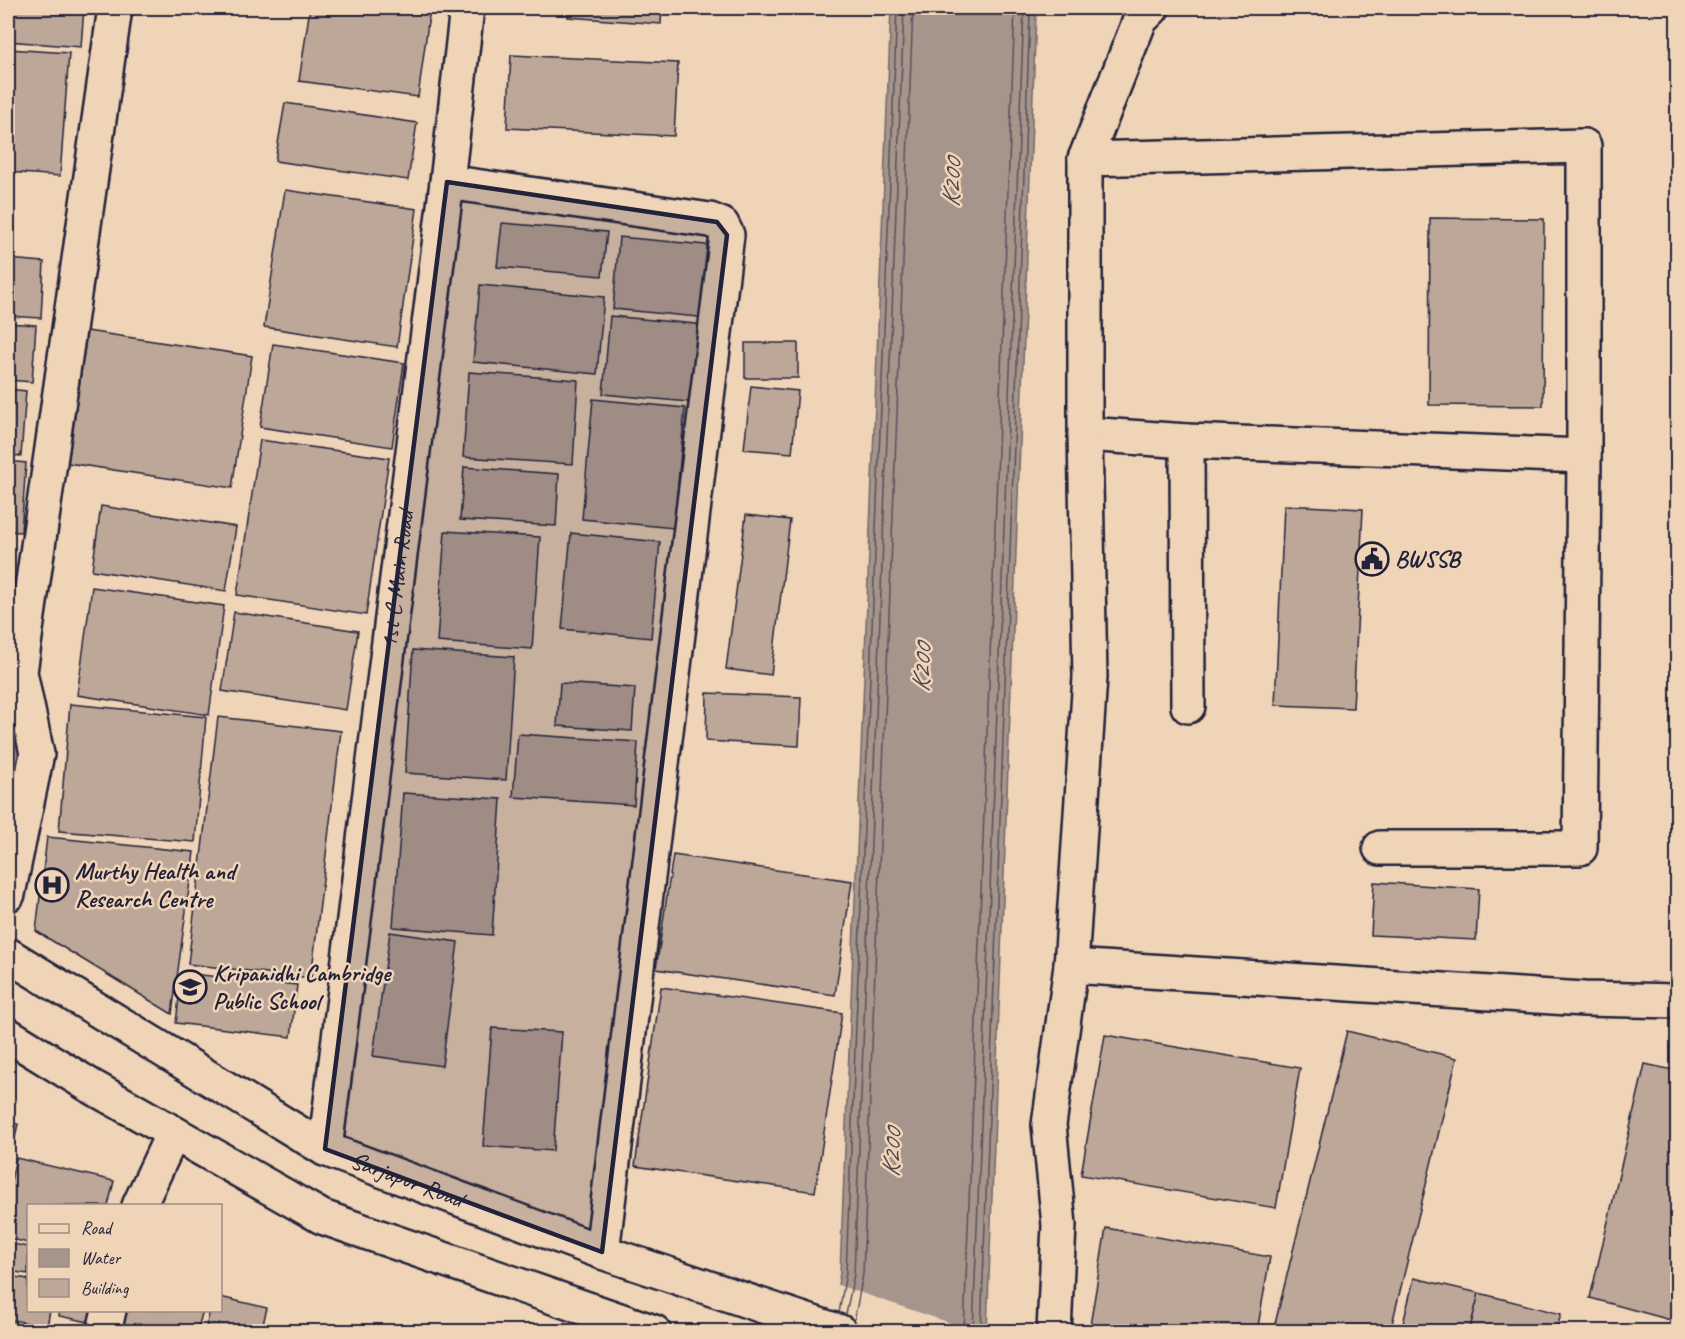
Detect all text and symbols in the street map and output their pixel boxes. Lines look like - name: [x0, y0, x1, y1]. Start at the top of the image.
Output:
- water label: K200: [934, 153, 970, 208]
- street label: 1st C Main Road: [373, 505, 421, 650]
- public building icon: BWSSB: [1354, 541, 1390, 577]
- place label: BWSSB: [1395, 544, 1463, 574]
- water label: K200: [904, 638, 940, 693]
- place label: Murthy Health and Research Centre: [75, 856, 239, 914]
- hospital icon: Murthy Health and Research Centre: [34, 867, 70, 903]
- place label: Kripanidhi Cambridge Public School: [213, 958, 392, 1016]
- school or university icon: Kripanidhi Cambridge Public School: [172, 969, 208, 1005]
- water label: K200: [874, 1123, 910, 1178]
- street label: Sarjapur Road: [346, 1145, 471, 1215]
- legend: [27, 1204, 222, 1312]
- text: Road: [81, 1217, 114, 1239]
- text: Water: [81, 1247, 122, 1269]
- text: Building: [81, 1277, 130, 1299]

